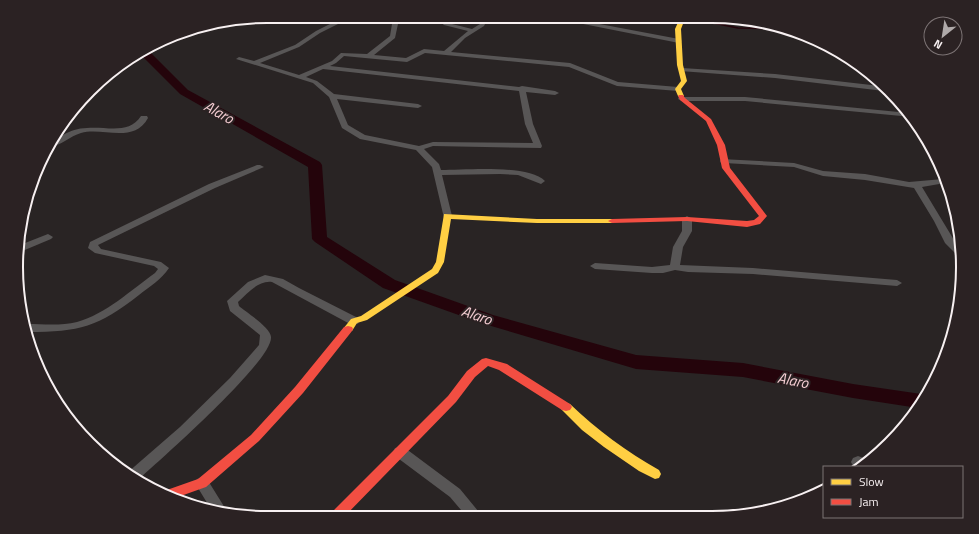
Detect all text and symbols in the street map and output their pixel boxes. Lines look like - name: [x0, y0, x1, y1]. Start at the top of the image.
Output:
- north arrow: [923, 16, 963, 56]
- text: N: [931, 36, 945, 53]
- water label: Alaro: [200, 94, 239, 130]
- water label: Alaro: [459, 299, 496, 331]
- water label: Alaro: [776, 366, 811, 394]
- legend: [823, 466, 963, 518]
- text: Slow: [859, 472, 884, 491]
- text: Jam: [859, 492, 879, 511]

